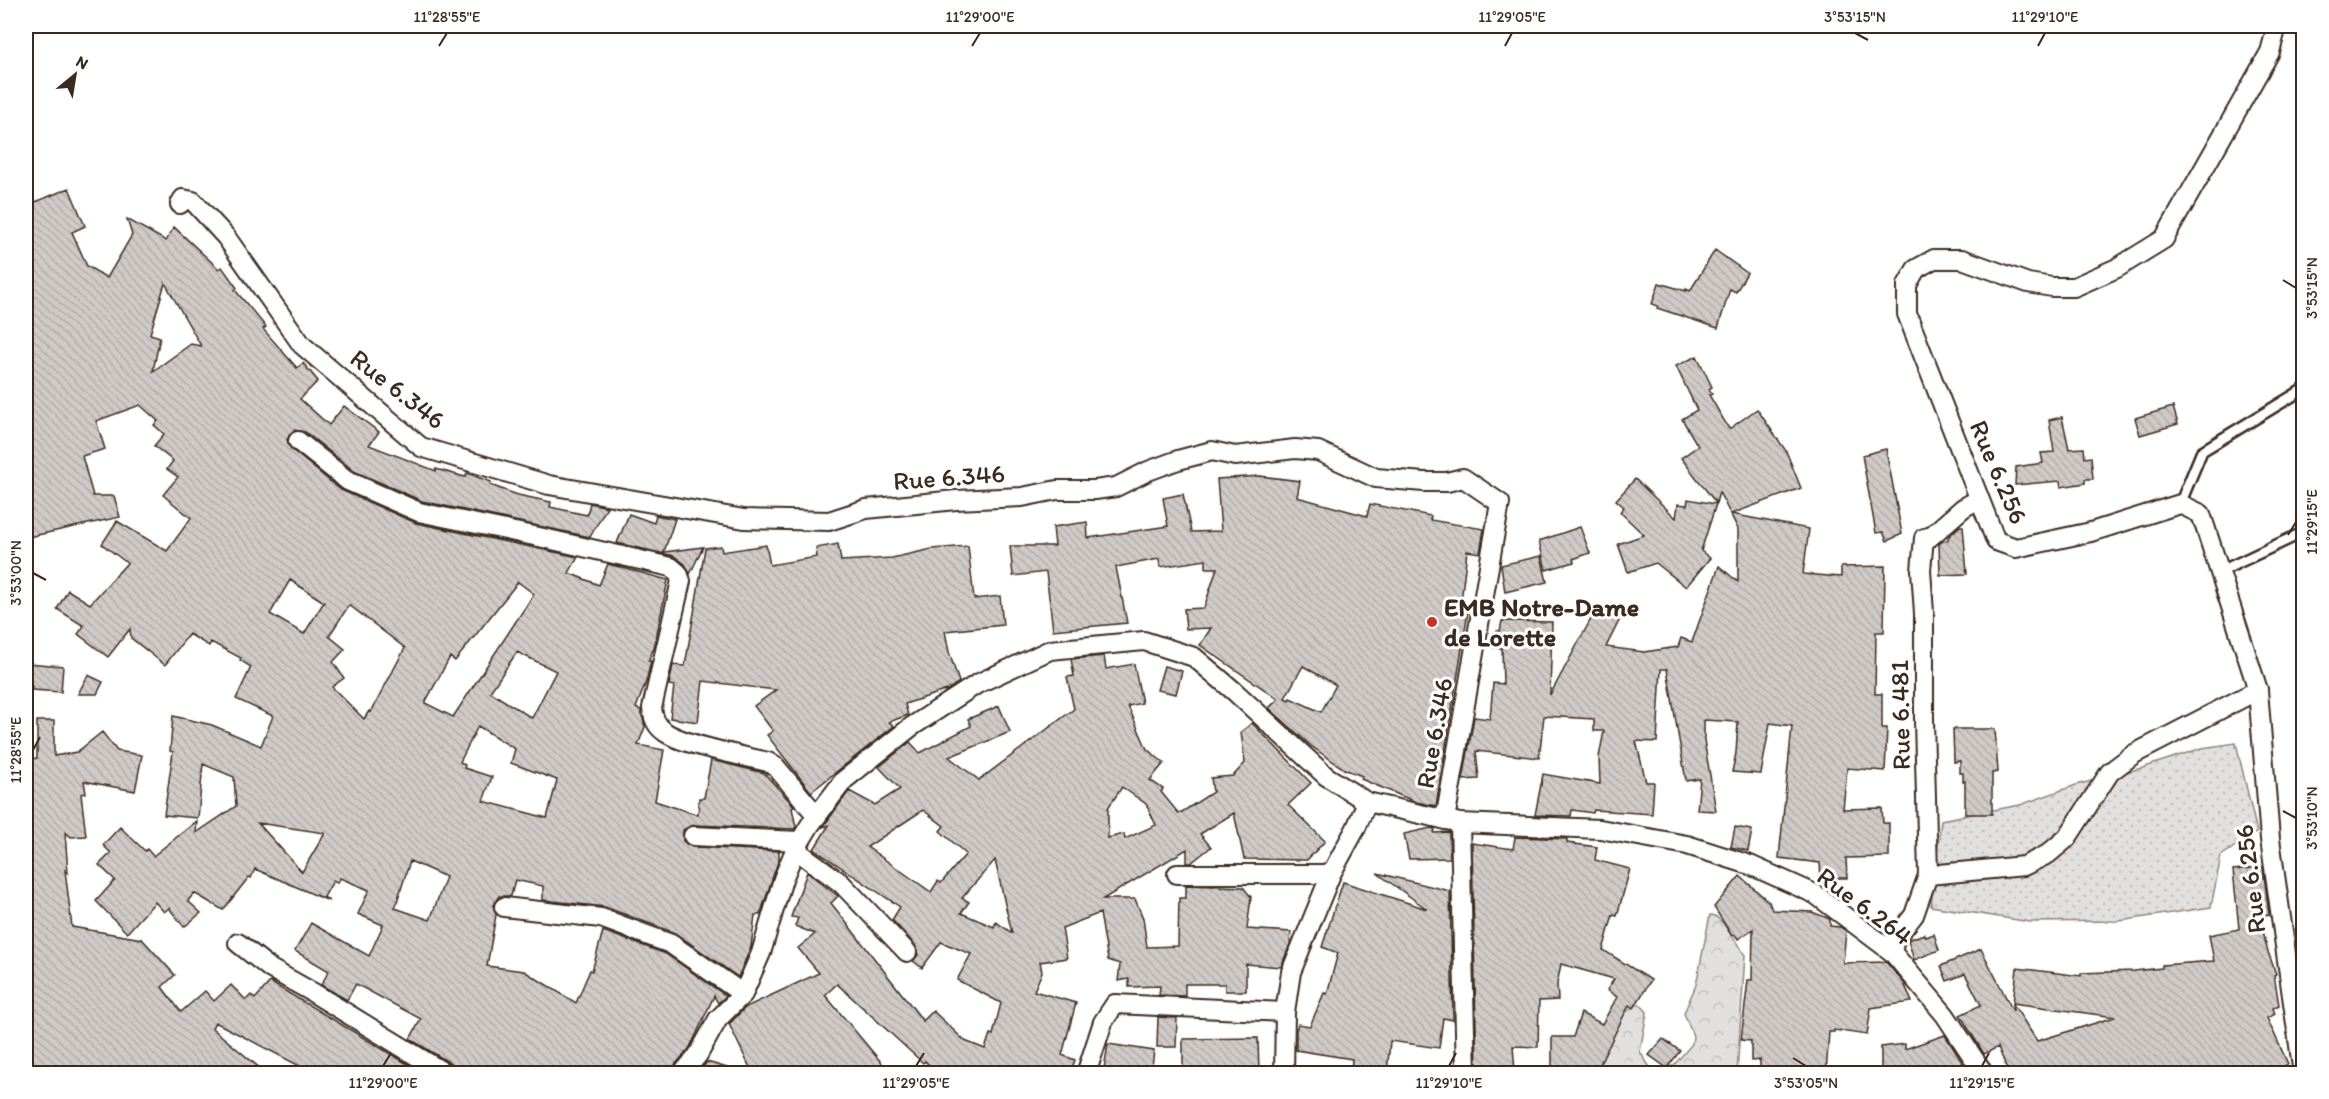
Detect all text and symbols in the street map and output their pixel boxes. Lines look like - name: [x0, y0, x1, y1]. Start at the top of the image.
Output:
- text: 11°28'55"E: [414, 8, 480, 26]
- text: 11°29'00"E: [945, 8, 1015, 26]
- text: 11°29'05"E: [1478, 8, 1546, 26]
- text: 3°53'15"N: [1824, 8, 1886, 26]
- text: 11°29'10"E: [2012, 8, 2078, 26]
- north arrow: [45, 45, 105, 105]
- text: N: [73, 52, 92, 73]
- text: 3°53'15"N: [2303, 257, 2321, 319]
- street label: Rue 6.346: [344, 342, 452, 436]
- street label: Rue 6.256: [1963, 415, 2035, 529]
- street label: Rue 6.346: [892, 457, 1006, 497]
- text: 11°29'15"E: [2303, 489, 2321, 555]
- text: 3°53'00"N: [7, 540, 25, 606]
- place label: EMB Notre-Dame de Lorette: [1444, 591, 1639, 653]
- marker: EMB Notre-Dame de Lorette: [1425, 615, 1439, 629]
- street label: Rue 6.481: [1883, 660, 1917, 770]
- street label: Rue 6.346: [1409, 675, 1459, 791]
- text: 11°28'55"E: [7, 717, 25, 783]
- text: 3°53'10"N: [2303, 786, 2321, 850]
- street label: Rue 6.256: [2227, 823, 2273, 935]
- street label: Rue 6.264: [1811, 860, 1919, 953]
- text: 11°29'00"E: [348, 1074, 418, 1092]
- text: 11°29'05"E: [882, 1074, 950, 1092]
- text: 11°29'10"E: [1416, 1074, 1482, 1092]
- text: 3°53'05"N: [1774, 1074, 1838, 1092]
- text: 11°29'15"E: [1949, 1074, 2015, 1092]

